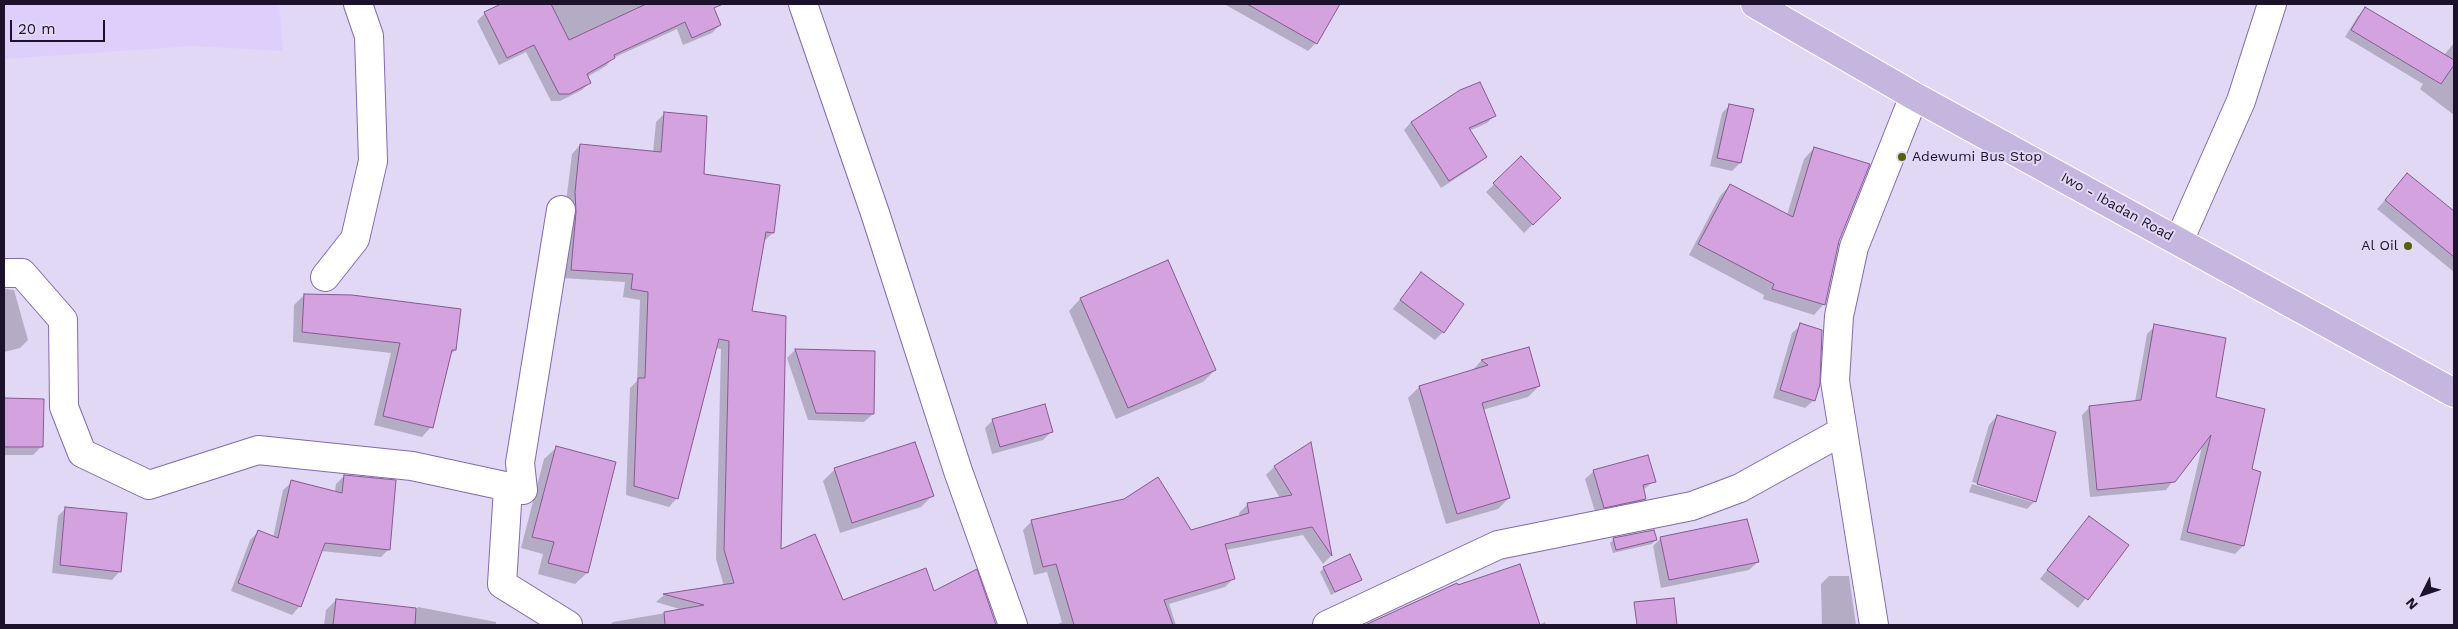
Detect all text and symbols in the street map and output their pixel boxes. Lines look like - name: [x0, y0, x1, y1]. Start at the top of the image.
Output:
- scale bar: [12, 10, 108, 42]
- text: 20 m: [18, 20, 56, 38]
- place label: Adewumi Bus Stop: [1912, 149, 2042, 165]
- marker: Adewumi Bus Stop: [1896, 151, 1908, 163]
- street label: Iwo - Ibadan Road: [2058, 169, 2176, 245]
- place label: Al Oil: [2361, 238, 2398, 254]
- marker: Al Oil: [2402, 240, 2414, 252]
- north arrow: [2398, 569, 2448, 619]
- text: N: [2402, 595, 2421, 613]

